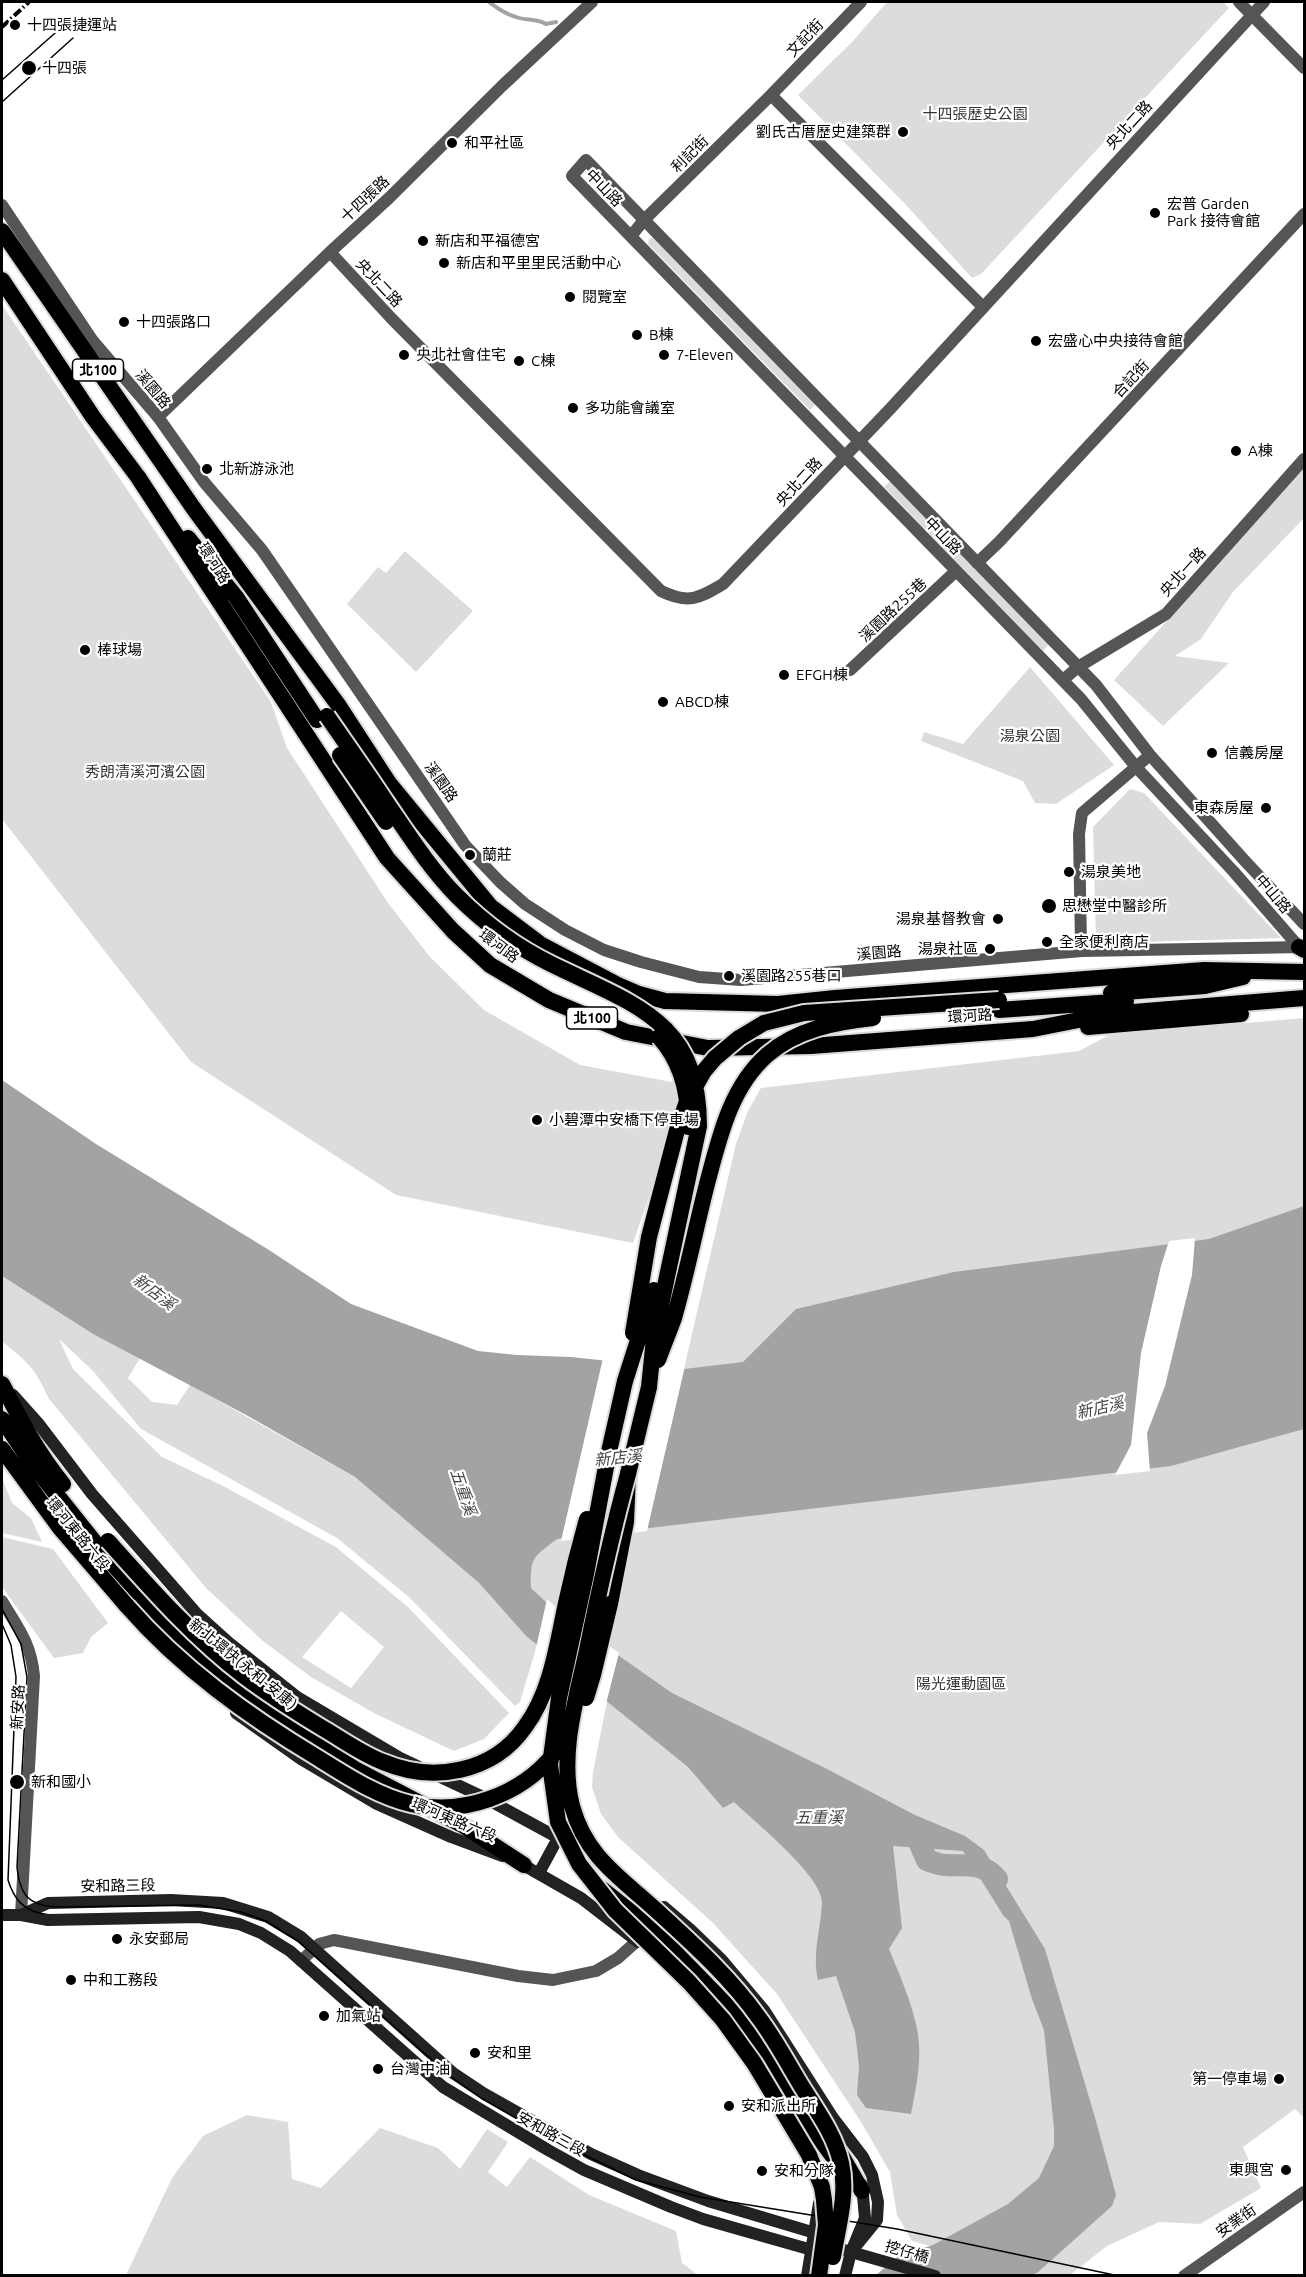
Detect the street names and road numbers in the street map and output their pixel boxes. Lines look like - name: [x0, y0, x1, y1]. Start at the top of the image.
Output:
- street label: 文記街: [783, 16, 827, 60]
- street label: 央北二路: [1102, 97, 1156, 153]
- street label: 利記街: [668, 132, 712, 176]
- street label: 中山路: [582, 166, 626, 210]
- street label: 十四張路: [337, 172, 393, 226]
- street label: 央北二路: [352, 255, 406, 311]
- street label: 合記街: [1109, 356, 1153, 402]
- road number: 北100: [72, 359, 124, 381]
- street label: 溪園路: [132, 366, 174, 412]
- street label: 央北二路: [772, 454, 826, 510]
- street label: 中山路: [921, 514, 965, 558]
- street label: 環河路: [194, 539, 234, 587]
- street label: 央北一路: [1156, 544, 1210, 600]
- street label: 溪園路255巷: [856, 574, 930, 646]
- street label: 溪園路: [421, 758, 461, 806]
- street label: 中山路: [1251, 871, 1295, 917]
- street label: 環河路: [476, 925, 522, 967]
- street label: 溪園路: [856, 942, 902, 964]
- street label: 環河路: [947, 1005, 993, 1027]
- road number: 北100: [566, 1007, 618, 1029]
- street label: 環河東路六段: [43, 1493, 113, 1575]
- street label: 新北環快(永和-安康): [185, 1615, 301, 1713]
- street label: 新安路: [8, 1684, 28, 1730]
- street label: 環河東路六段: [409, 1794, 499, 1846]
- street label: 安和路三段: [80, 1876, 156, 1896]
- street label: 安和路三段: [514, 2108, 588, 2160]
- street label: 安業街: [1212, 2201, 1260, 2241]
- street label: 挖仔橋: [883, 2237, 931, 2267]

